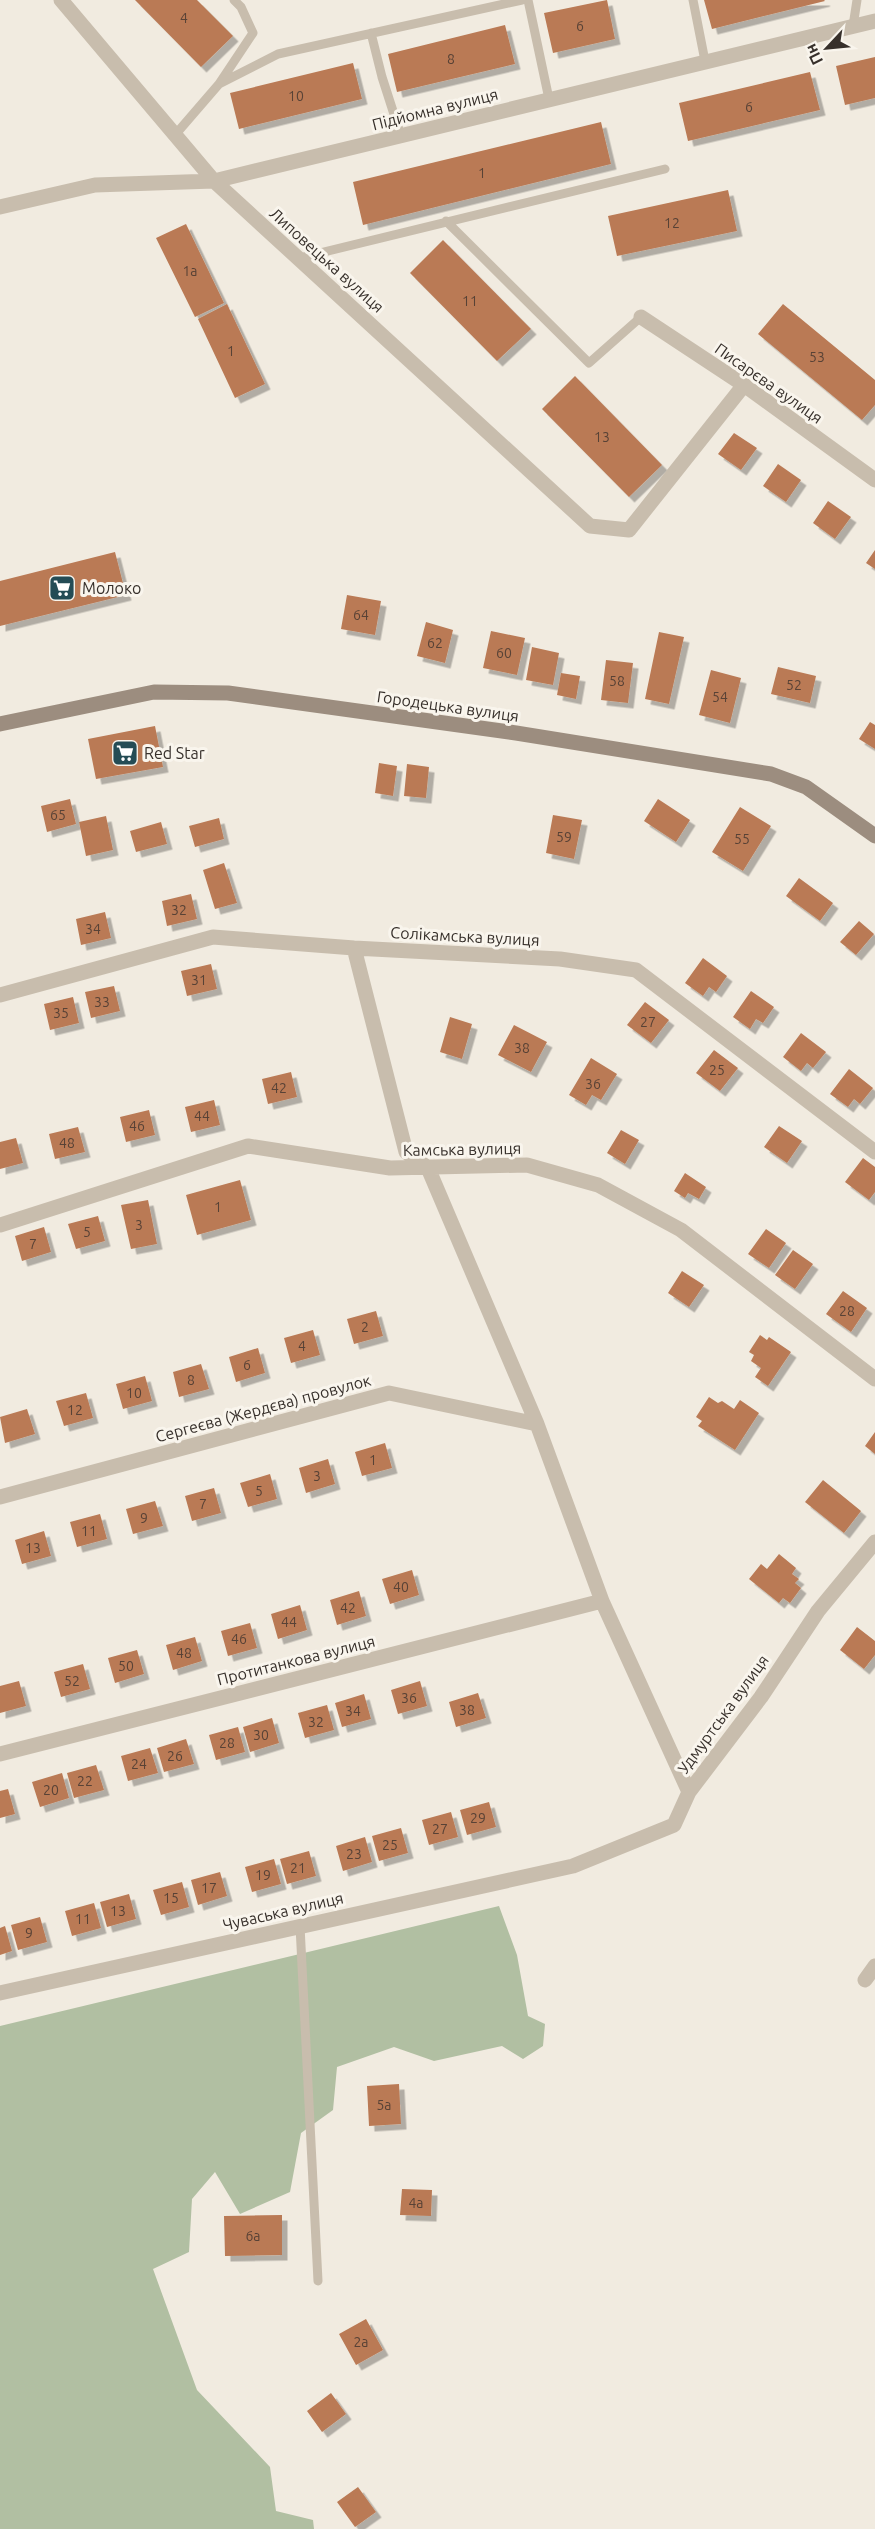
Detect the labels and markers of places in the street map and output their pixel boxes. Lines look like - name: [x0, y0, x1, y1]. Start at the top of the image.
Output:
- supermarket icon: Молоко: [47, 573, 77, 603]
- place label: Молоко: [82, 579, 141, 597]
- supermarket icon: Red Star: [110, 738, 140, 768]
- place label: Red Star: [144, 744, 205, 762]

